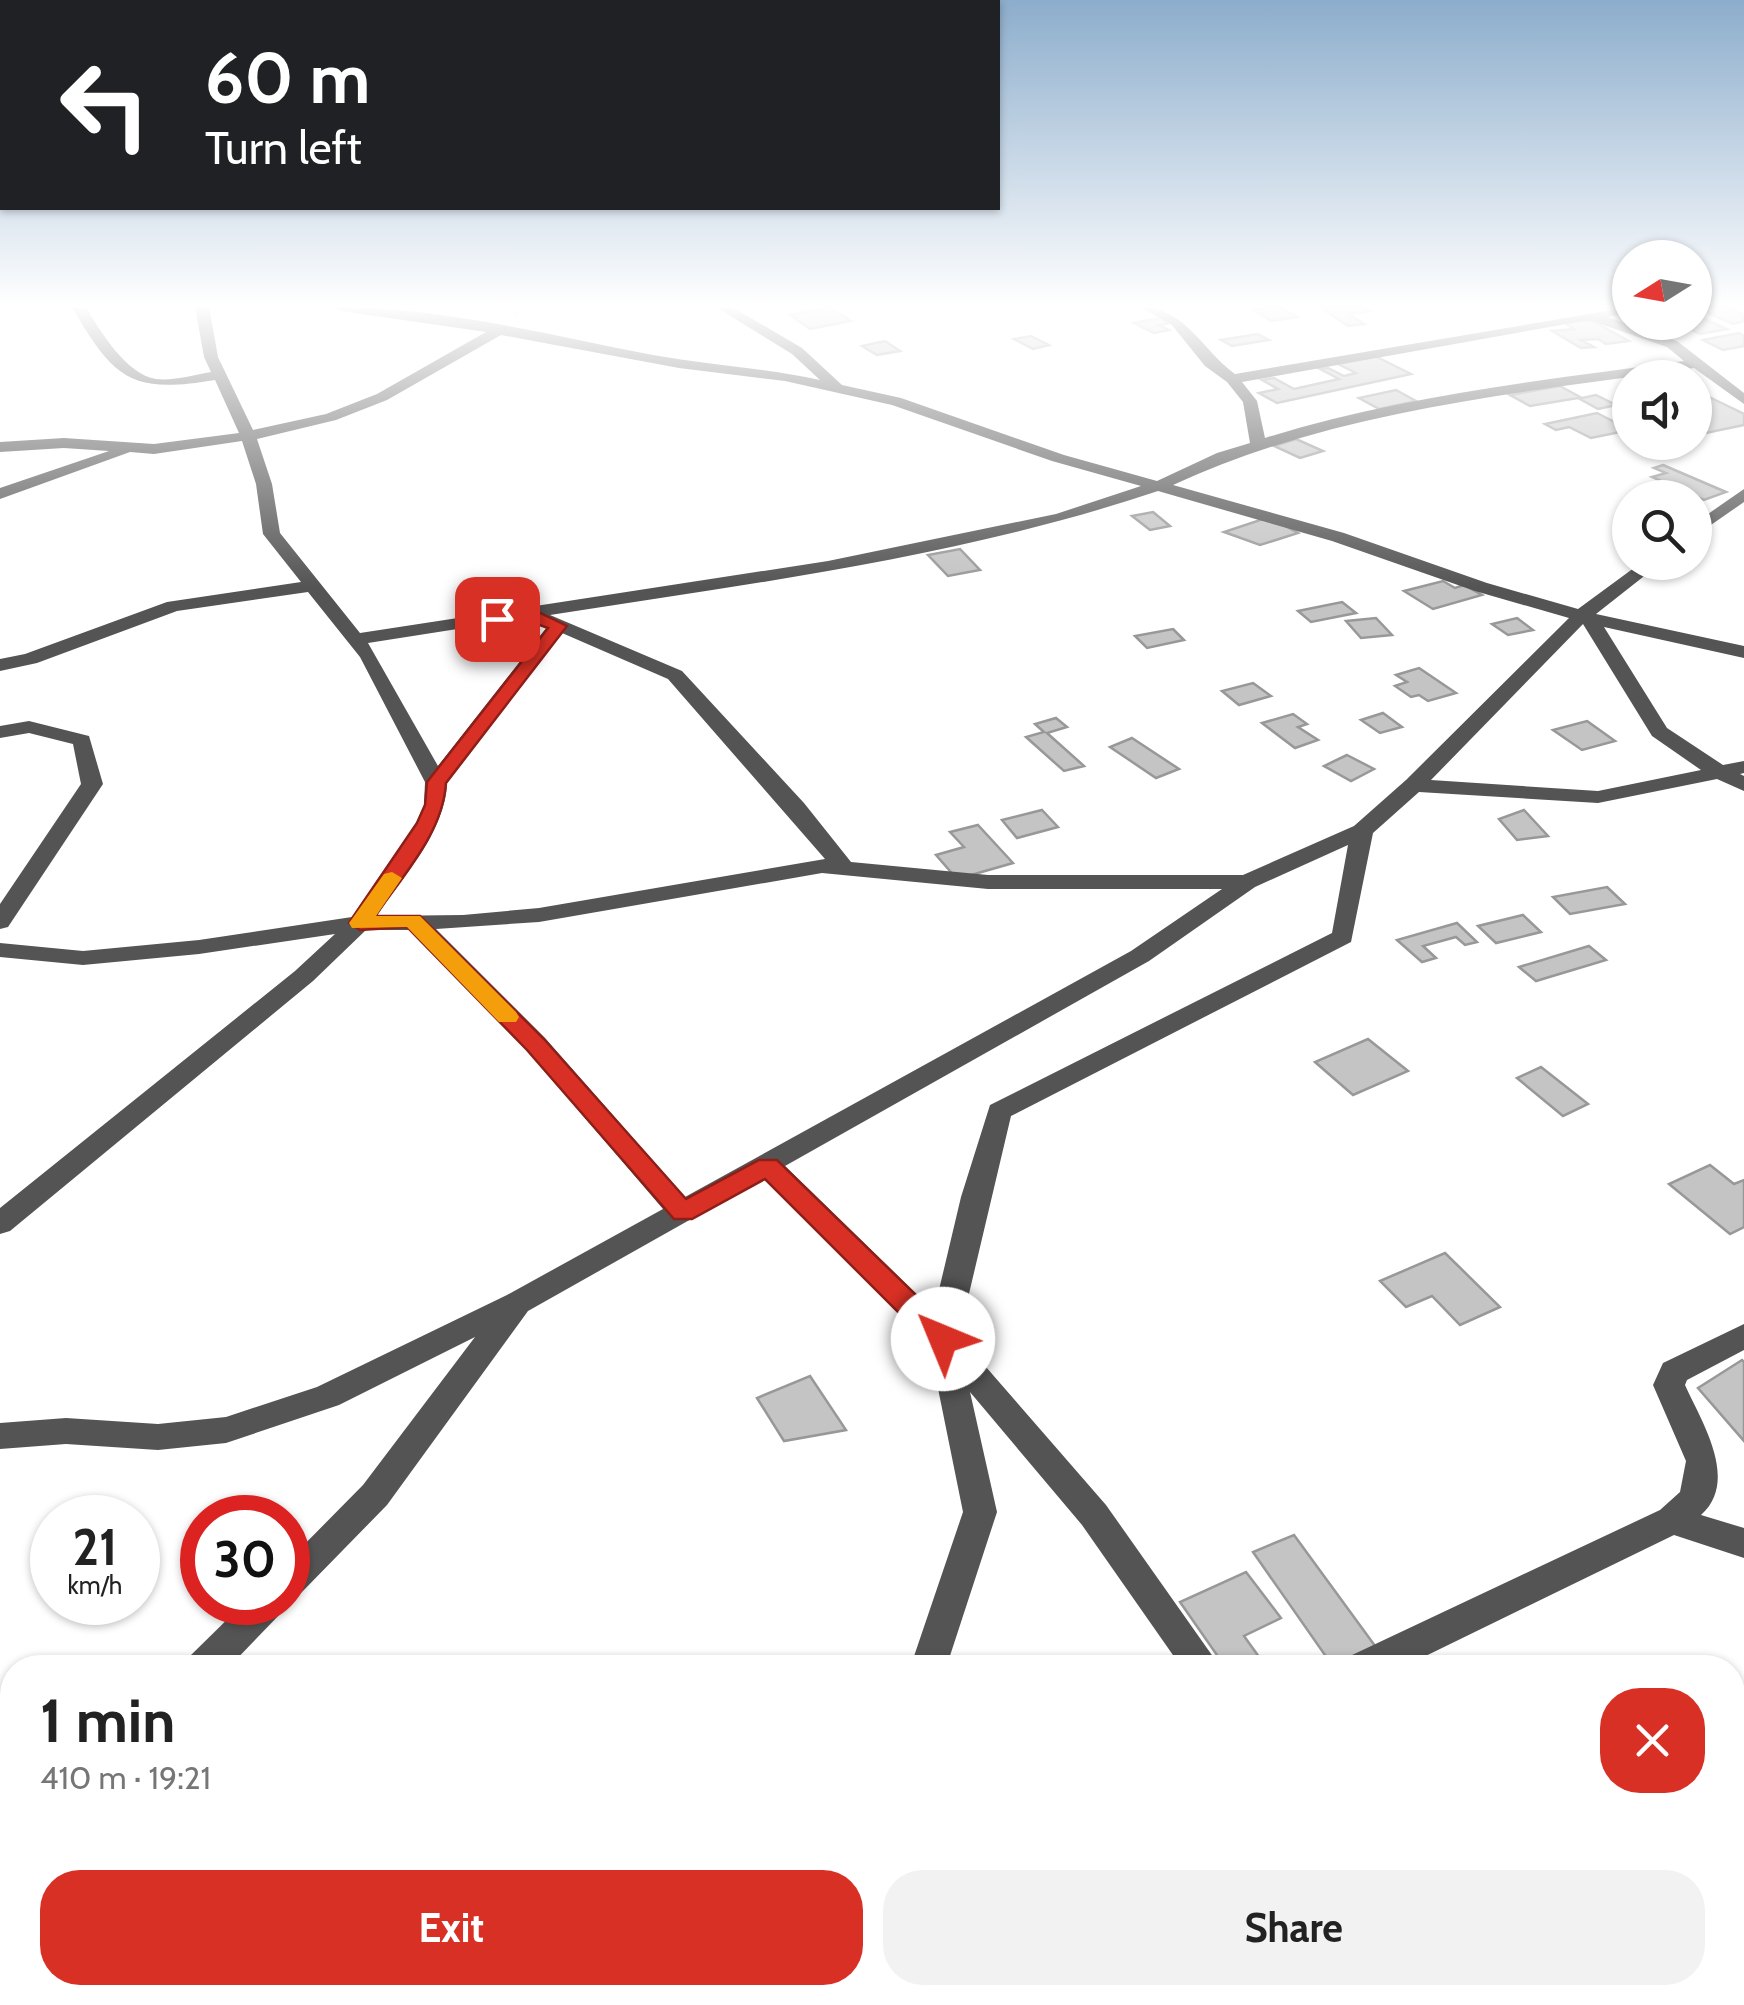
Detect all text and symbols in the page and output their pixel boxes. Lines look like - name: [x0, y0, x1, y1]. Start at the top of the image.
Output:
- text: 60 m: [205, 35, 370, 121]
- icon: left: [40, 40, 170, 170]
- text: Turn left: [205, 121, 362, 175]
- north arrow: [1612, 240, 1712, 340]
- map controls: [1612, 240, 1712, 580]
- button: sound: [1612, 360, 1712, 460]
- button: search: [1612, 480, 1712, 580]
- pin: [455, 577, 540, 662]
- icon: arrive: [470, 592, 525, 647]
- position arrow: [891, 1287, 995, 1391]
- speed limit sign: 30: [180, 1495, 310, 1625]
- text: 21: [73, 1517, 117, 1578]
- text: km/h: [68, 1570, 122, 1600]
- text: 1 min: [40, 1684, 175, 1757]
- button: close: [1600, 1688, 1705, 1793]
- text: 410 m · 19:21: [40, 1758, 211, 1797]
- button: Exit: [40, 1870, 863, 1985]
- button: Share: [883, 1870, 1705, 1985]

